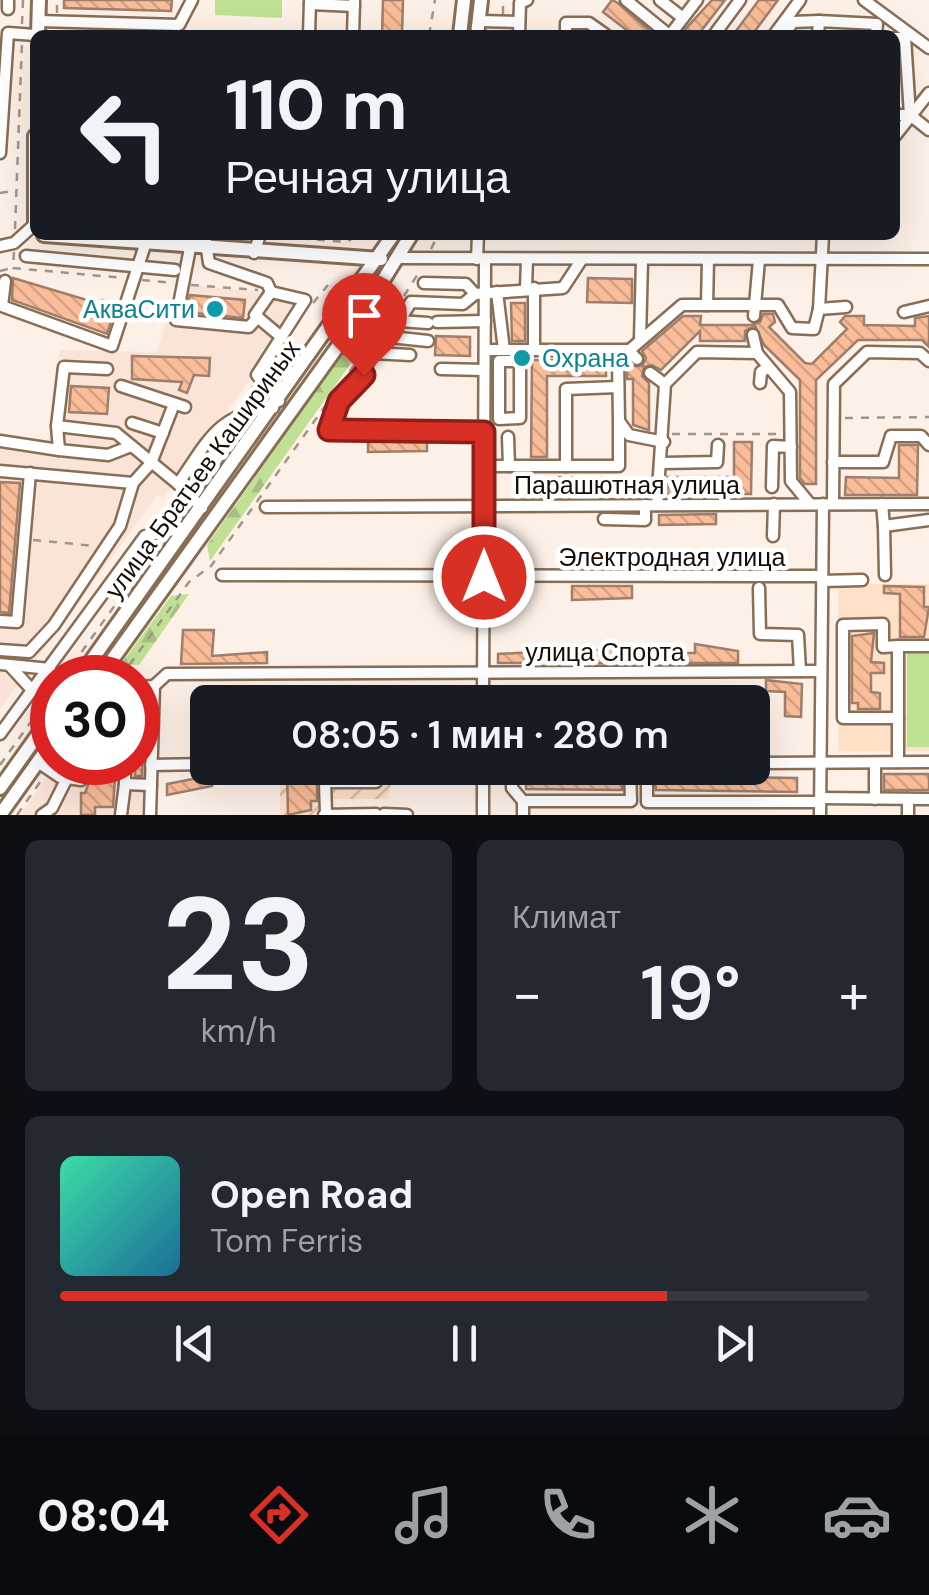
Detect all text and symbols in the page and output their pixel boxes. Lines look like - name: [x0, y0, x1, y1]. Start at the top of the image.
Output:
- text: 110 m: [225, 60, 408, 151]
- icon: left: [60, 70, 190, 200]
- text: Речная улица: [225, 148, 510, 207]
- pin: [322, 273, 407, 376]
- icon: arrive: [337, 288, 392, 343]
- place label: АкваСити: [83, 293, 195, 326]
- marker: АкваСити: [204, 298, 226, 320]
- street label: улица Братьев Кашириных: [97, 333, 308, 605]
- place label: Охрана: [542, 342, 629, 375]
- marker: Охрана: [511, 347, 533, 369]
- street label: Парашютная улица: [514, 469, 740, 502]
- position arrow: [432, 525, 536, 629]
- street label: Электродная улица: [559, 541, 785, 574]
- street label: улица Спорта: [525, 636, 685, 669]
- speed limit sign: 30: [30, 655, 160, 785]
- text: 08:05 · 1 мин · 280 m: [291, 710, 669, 760]
- text: 23: [162, 860, 315, 1029]
- text: Климат: [512, 896, 621, 938]
- text: 19°: [640, 945, 741, 1042]
- text: −: [512, 958, 542, 1030]
- text: +: [839, 958, 869, 1030]
- text: km/h: [201, 1010, 276, 1052]
- text: Open Road: [210, 1170, 413, 1220]
- text: Tom Ferris: [210, 1220, 363, 1262]
- icon: previous: [167, 1316, 222, 1371]
- icon: pause: [437, 1316, 492, 1371]
- icon: next: [707, 1316, 762, 1371]
- icon: directions: [244, 1480, 314, 1550]
- icon: music: [389, 1480, 459, 1550]
- icon: phone: [533, 1480, 603, 1550]
- icon: climate: [677, 1480, 747, 1550]
- icon: car: [822, 1480, 892, 1550]
- text: 08:04: [37, 1486, 170, 1545]

